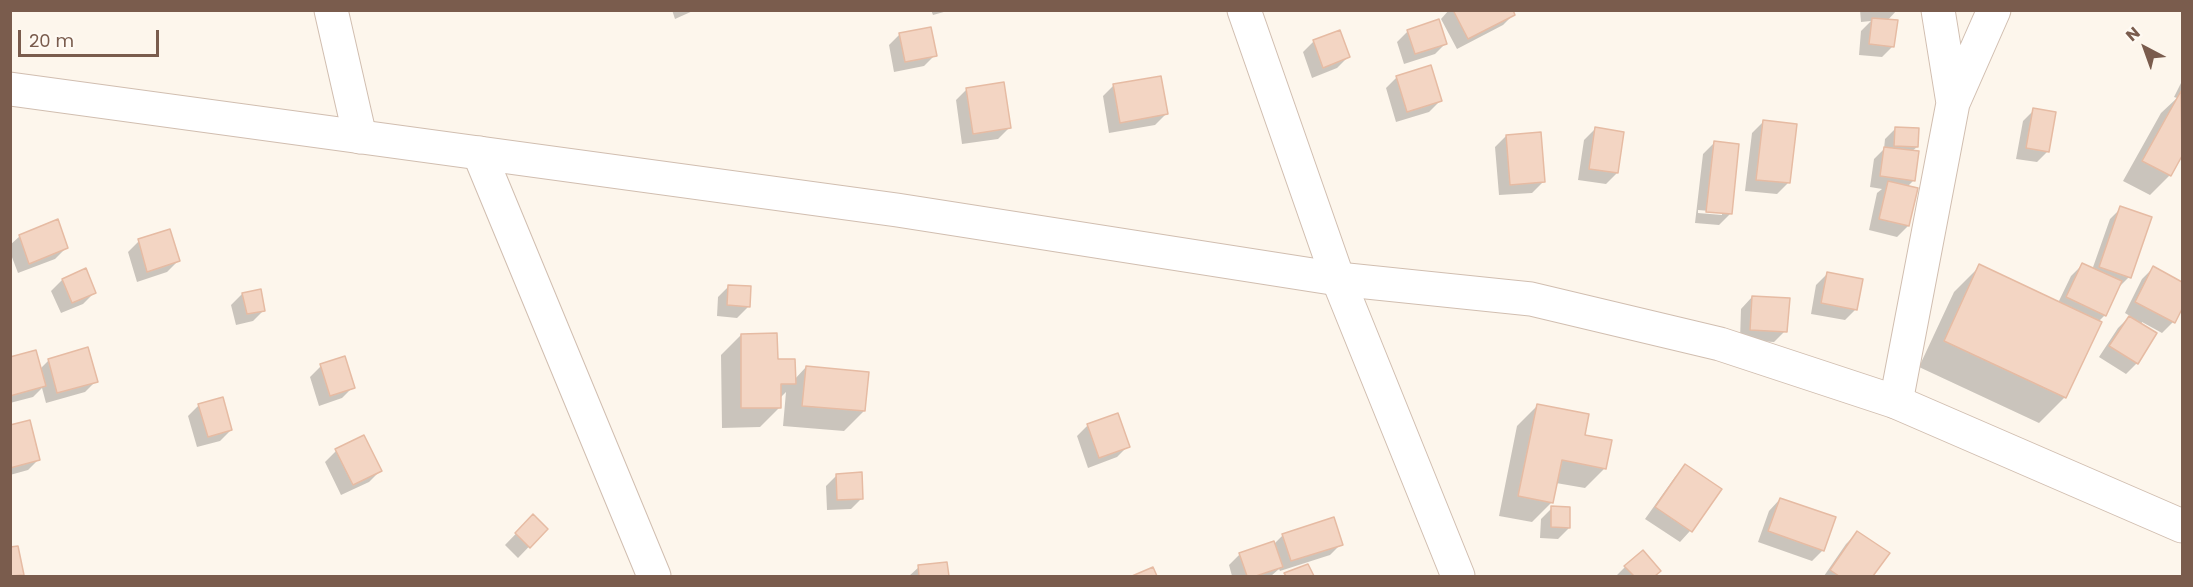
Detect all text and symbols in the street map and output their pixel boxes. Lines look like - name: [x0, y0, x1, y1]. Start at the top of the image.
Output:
- scale bar: [21, 18, 162, 56]
- north arrow: [2115, 18, 2175, 78]
- text: N: [2121, 21, 2145, 47]
- text: 20 m: [29, 28, 74, 53]

